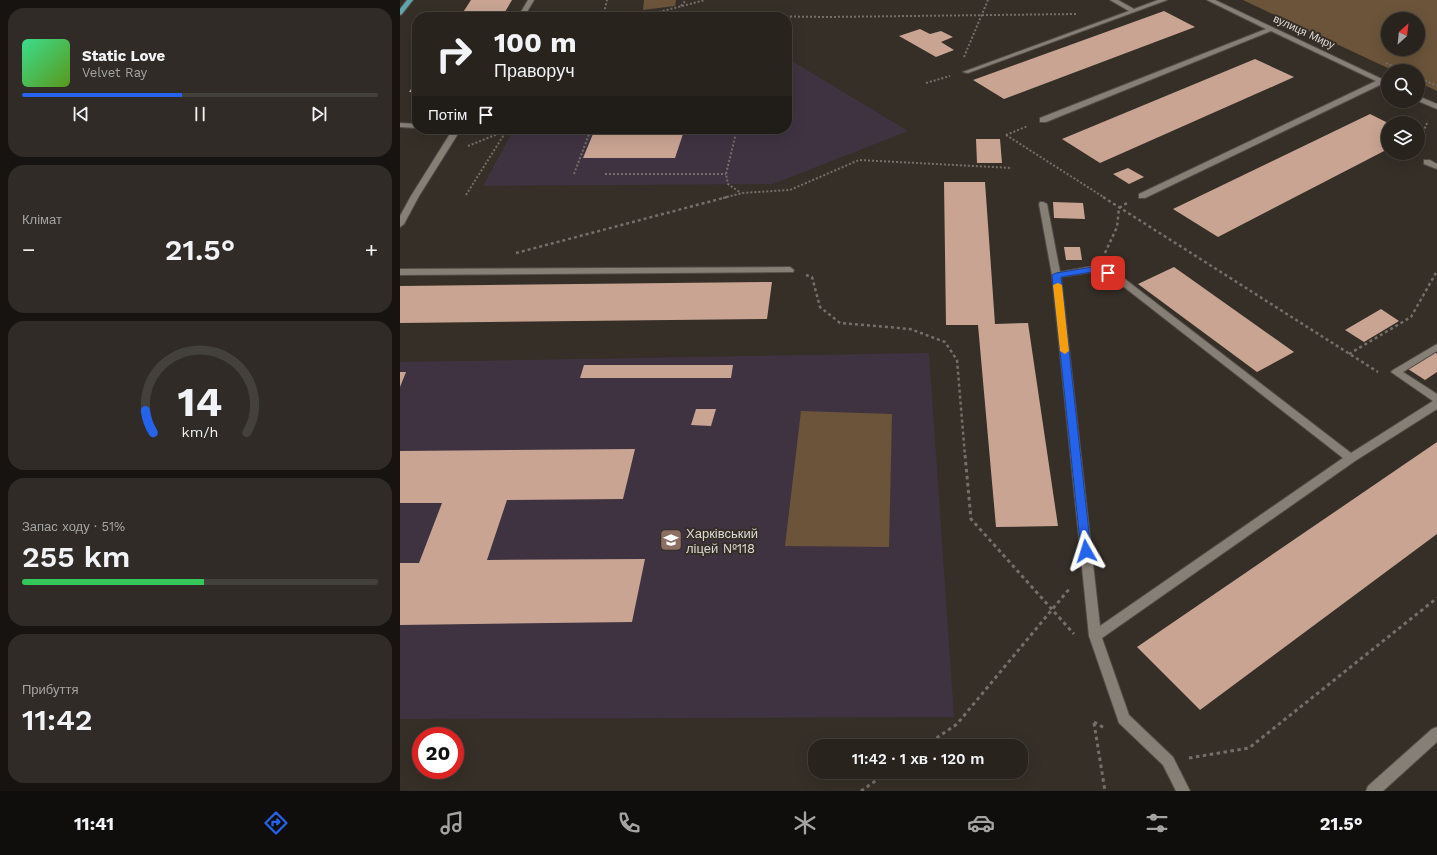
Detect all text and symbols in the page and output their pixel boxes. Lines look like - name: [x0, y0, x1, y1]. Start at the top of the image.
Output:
- street label: вулиця Миру: [1271, 12, 1337, 52]
- north arrow: [1381, 12, 1425, 56]
- map controls: [1381, 12, 1425, 160]
- text: 100 m: [494, 26, 577, 59]
- icon: right: [428, 28, 480, 80]
- text: Static Love: [82, 47, 165, 65]
- text: Праворуч: [494, 60, 575, 81]
- button: search: [1381, 64, 1425, 108]
- text: Velvet Ray: [82, 65, 147, 80]
- icon: previous: [70, 103, 92, 125]
- icon: pause: [189, 103, 211, 125]
- icon: next: [308, 103, 330, 125]
- icon: arrive: [475, 104, 497, 126]
- text: Потім: [428, 106, 467, 124]
- button: layers: [1381, 116, 1425, 160]
- text: Клімат: [22, 212, 62, 227]
- text: 21.5°: [165, 232, 235, 267]
- text: −: [22, 237, 35, 262]
- text: +: [365, 237, 378, 262]
- pin: [1091, 256, 1125, 290]
- icon: arrive: [1097, 262, 1119, 284]
- text: 14: [178, 377, 222, 426]
- text: km/h: [182, 424, 218, 440]
- text: Запас ходу · 51%: [22, 519, 125, 534]
- place label: Харківський ліцей №118: [686, 526, 758, 556]
- school or university icon: Харківський ліцей №118: [658, 527, 684, 553]
- position arrow: [1065, 530, 1107, 572]
- text: 255 km: [22, 539, 130, 574]
- text: Прибуття: [22, 682, 78, 697]
- text: 11:42: [22, 702, 92, 737]
- speed limit sign: 20: [412, 727, 464, 779]
- text: 11:42 · 1 хв · 120 m: [852, 750, 984, 768]
- icon: directions: [262, 809, 290, 837]
- icon: music: [438, 809, 466, 837]
- icon: phone: [615, 809, 643, 837]
- icon: climate: [791, 809, 819, 837]
- icon: car: [967, 809, 995, 837]
- icon: filters: [1143, 809, 1171, 837]
- text: 11:41: [74, 813, 114, 834]
- text: 21.5°: [1320, 813, 1363, 834]

